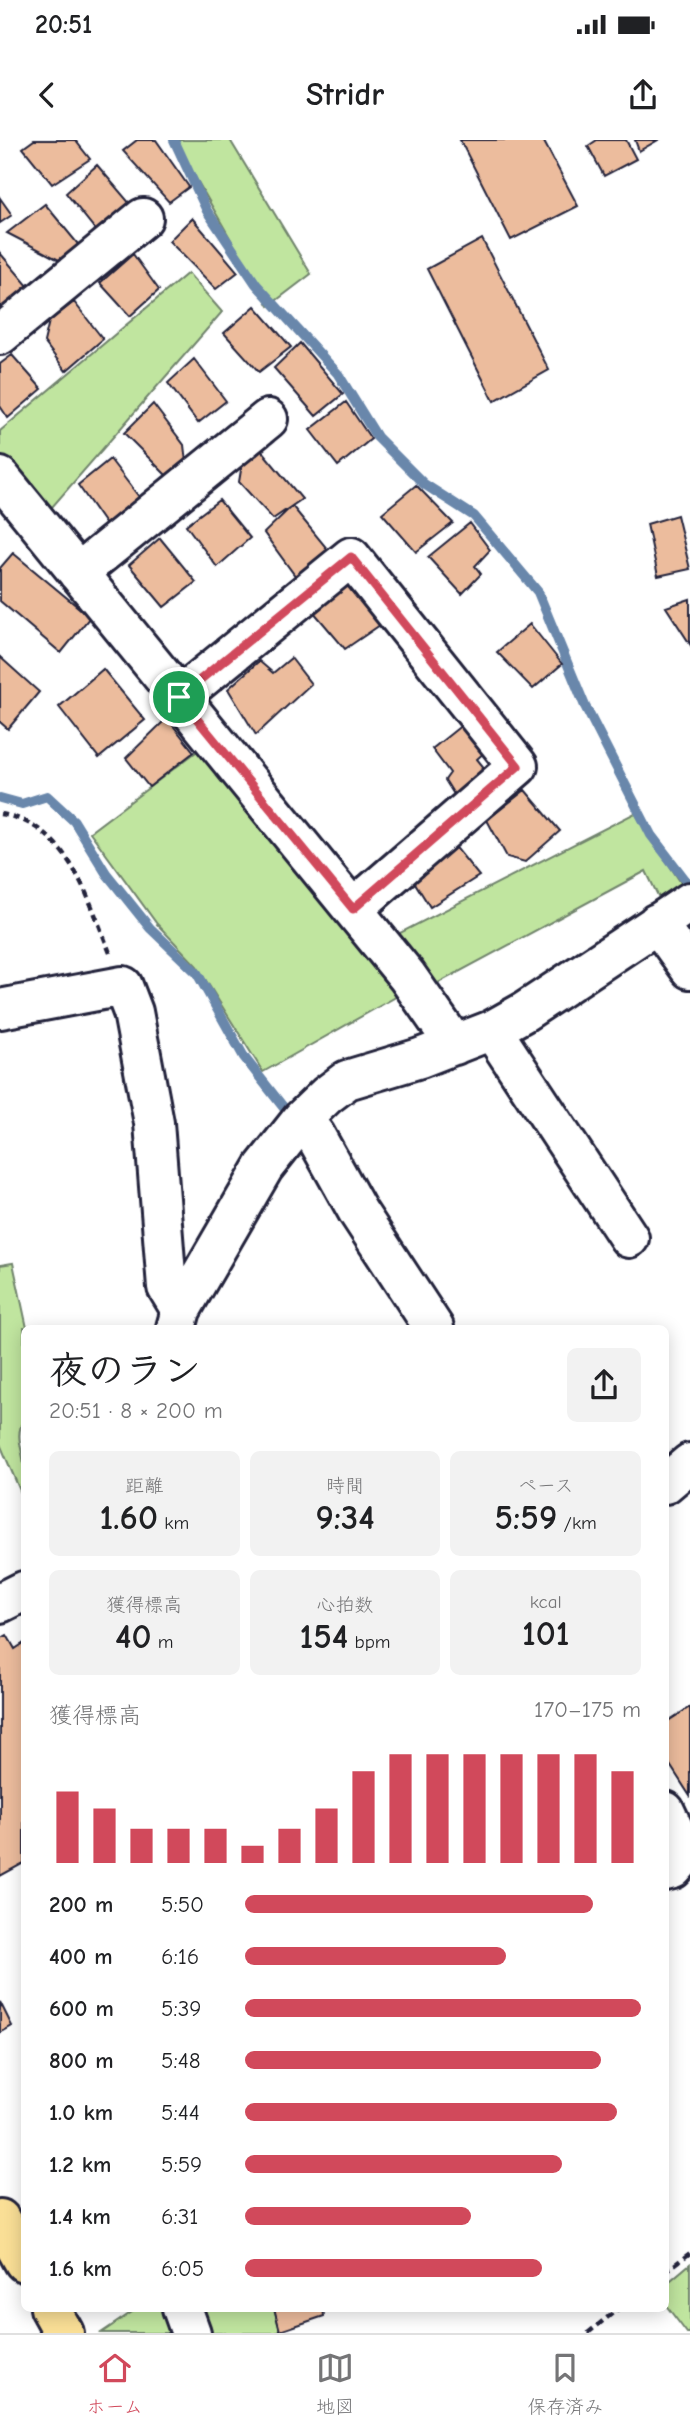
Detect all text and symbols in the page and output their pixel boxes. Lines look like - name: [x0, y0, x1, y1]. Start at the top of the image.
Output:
- text: 20:51: [35, 10, 92, 40]
- icon: back: [28, 76, 66, 114]
- text: Stridr: [306, 76, 384, 113]
- icon: share: [624, 76, 662, 114]
- pin: [149, 667, 209, 727]
- icon: arrive: [160, 678, 198, 716]
- button: share: [567, 1348, 641, 1422]
- text: 夜のラン: [49, 1349, 201, 1393]
- text: 20:51 · 8 × 200 m: [49, 1397, 223, 1424]
- text: 距離: [125, 1475, 163, 1497]
- text: 時間: [326, 1475, 364, 1497]
- text: ペース: [518, 1475, 574, 1497]
- text: 1.60: [99, 1497, 158, 1538]
- text: 9:34: [315, 1497, 375, 1538]
- text: 5:59: [495, 1497, 557, 1538]
- text: km: [158, 1512, 189, 1534]
- text: /km: [557, 1512, 597, 1534]
- text: kcal: [530, 1591, 562, 1613]
- text: 獲得標高: [106, 1594, 182, 1616]
- text: 心拍数: [316, 1594, 374, 1616]
- text: 101: [522, 1613, 569, 1654]
- text: 40: [115, 1616, 152, 1657]
- text: 154: [299, 1616, 348, 1657]
- text: m: [152, 1631, 174, 1653]
- text: bpm: [348, 1631, 391, 1653]
- text: 170–175 m: [534, 1696, 641, 1723]
- text: 獲得標高: [49, 1702, 141, 1729]
- text: 200 m: [49, 1891, 113, 1918]
- text: 5:50: [161, 1891, 204, 1918]
- text: 400 m: [49, 1943, 113, 1970]
- text: 6:16: [161, 1943, 199, 1970]
- text: 600 m: [49, 1995, 114, 2022]
- text: 5:39: [161, 1995, 201, 2022]
- text: 800 m: [49, 2047, 114, 2074]
- text: 5:48: [161, 2047, 201, 2074]
- text: 1.0 km: [49, 2099, 113, 2126]
- text: 5:44: [161, 2099, 200, 2126]
- text: 1.2 km: [49, 2151, 111, 2178]
- text: 5:59: [161, 2151, 202, 2178]
- text: 1.4 km: [49, 2203, 111, 2230]
- text: 6:31: [161, 2203, 198, 2230]
- text: 1.6 km: [49, 2255, 112, 2282]
- text: 6:05: [161, 2255, 204, 2282]
- tab: ホーム: [87, 2349, 143, 2418]
- tab: 地図: [316, 2349, 354, 2418]
- tab: 保存済み: [527, 2349, 603, 2418]

